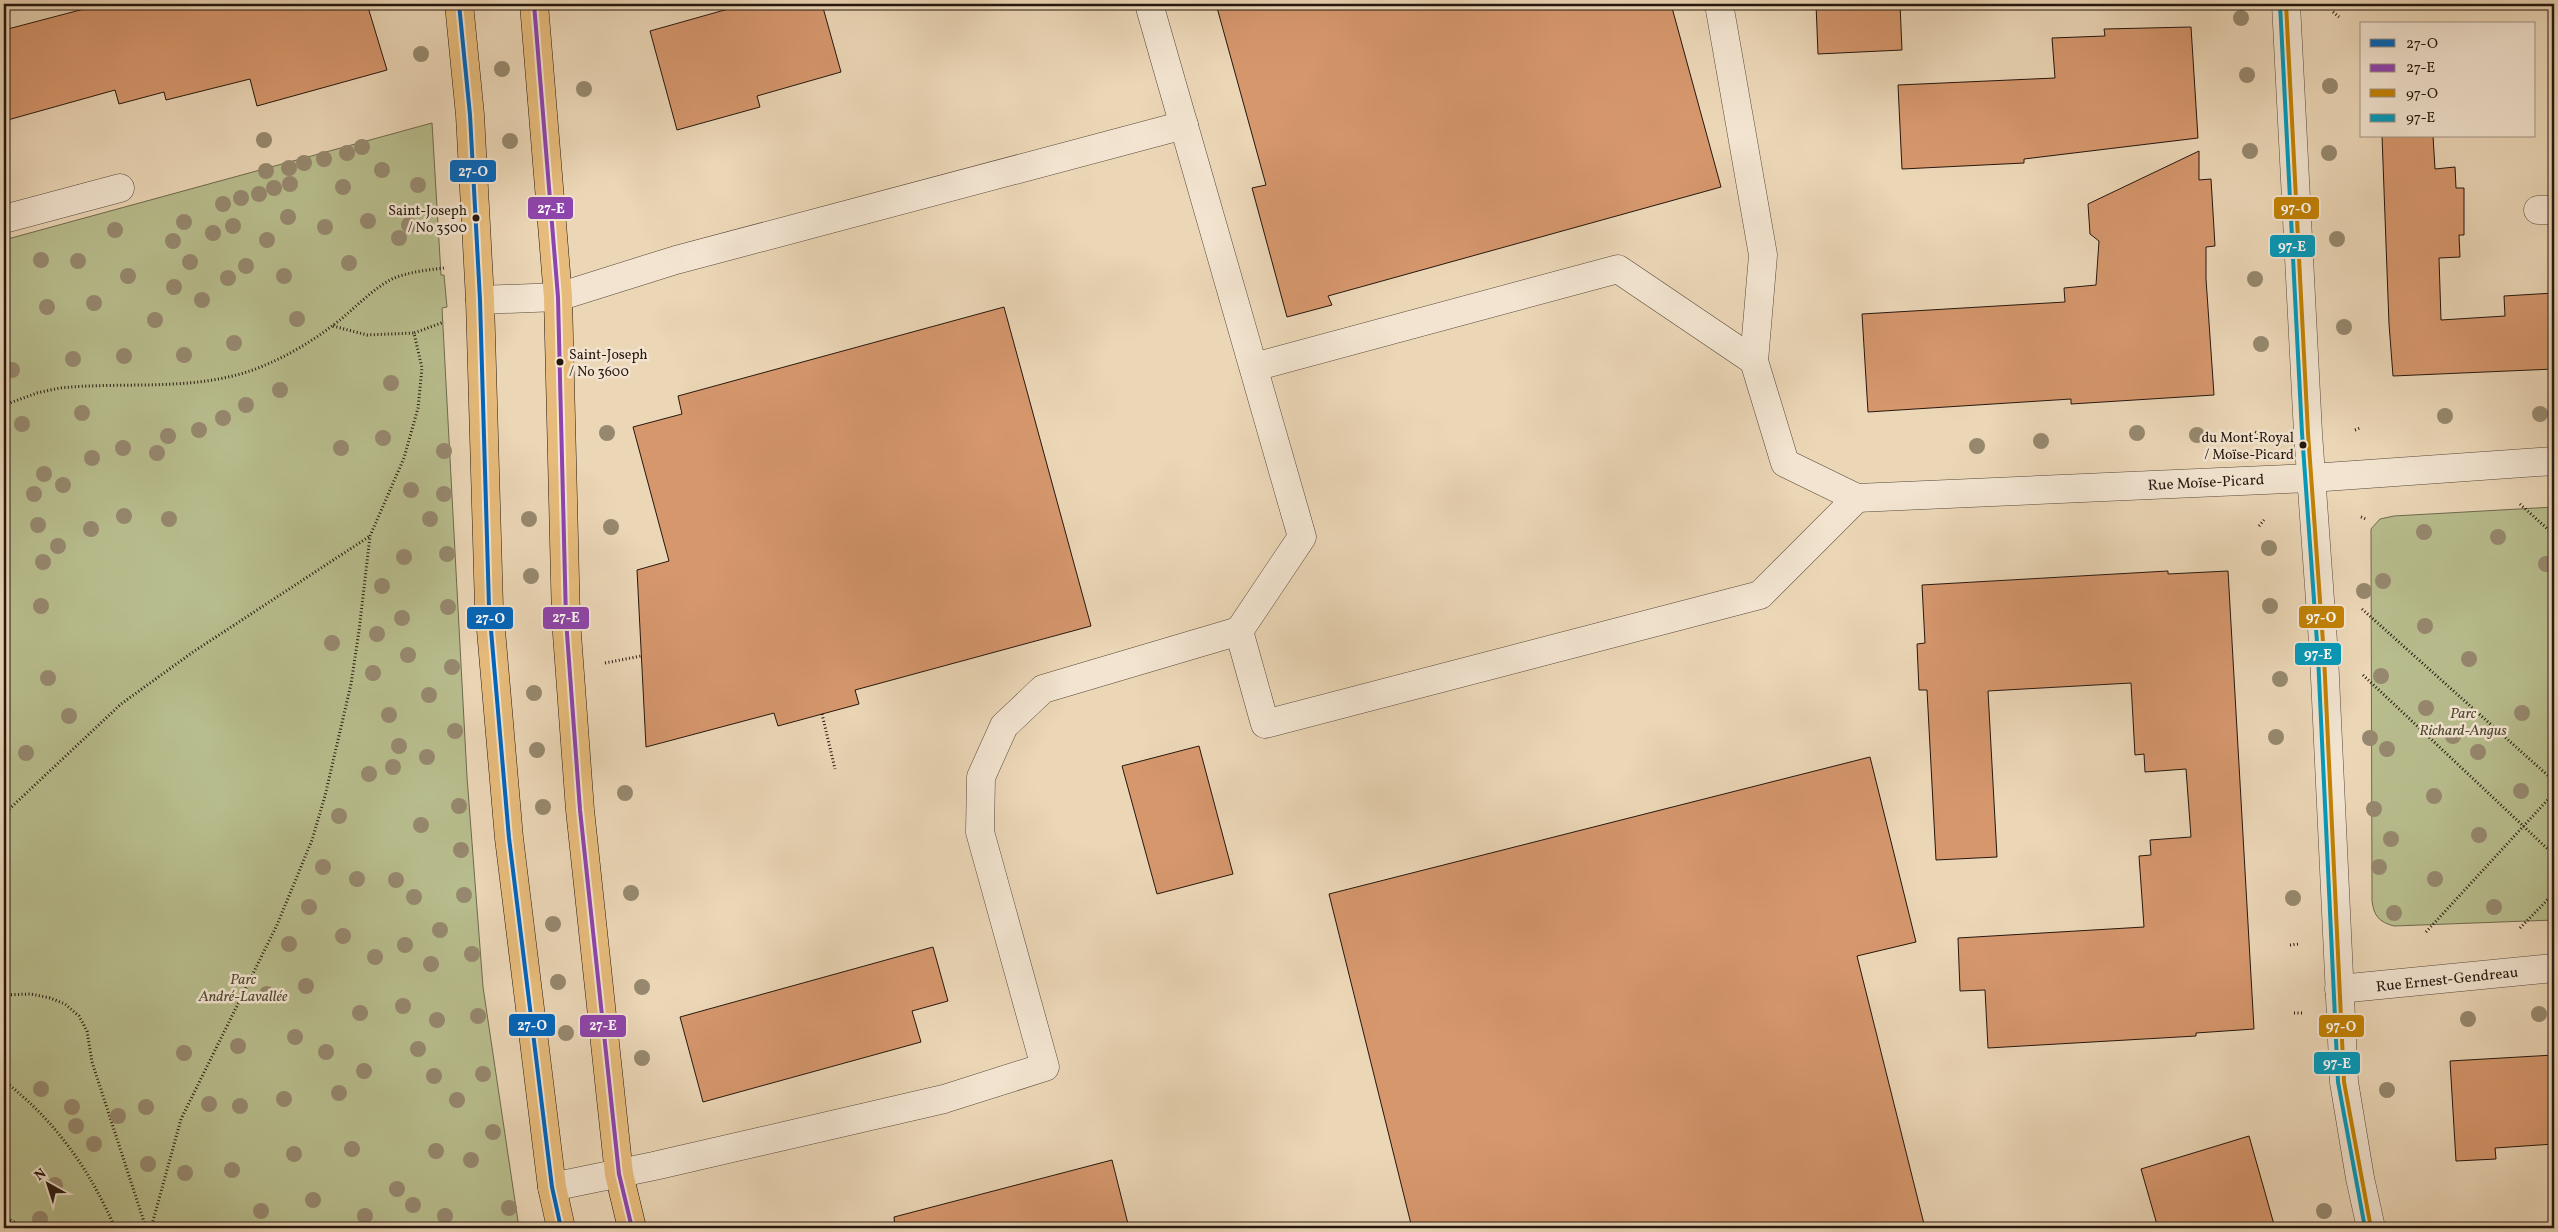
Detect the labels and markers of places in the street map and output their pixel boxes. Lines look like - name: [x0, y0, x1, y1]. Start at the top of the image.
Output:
- place label: Saint-Joseph / No 3500: [388, 202, 467, 238]
- marker: Saint-Joseph / No 3500: [471, 213, 481, 223]
- place label: Saint-Joseph / No 3600: [569, 346, 648, 382]
- marker: Saint-Joseph / No 3600: [555, 357, 565, 367]
- place label: du Mont-Royal / Moïse-Picard: [2201, 429, 2294, 465]
- marker: du Mont-Royal / Moïse-Picard: [2298, 440, 2308, 450]

